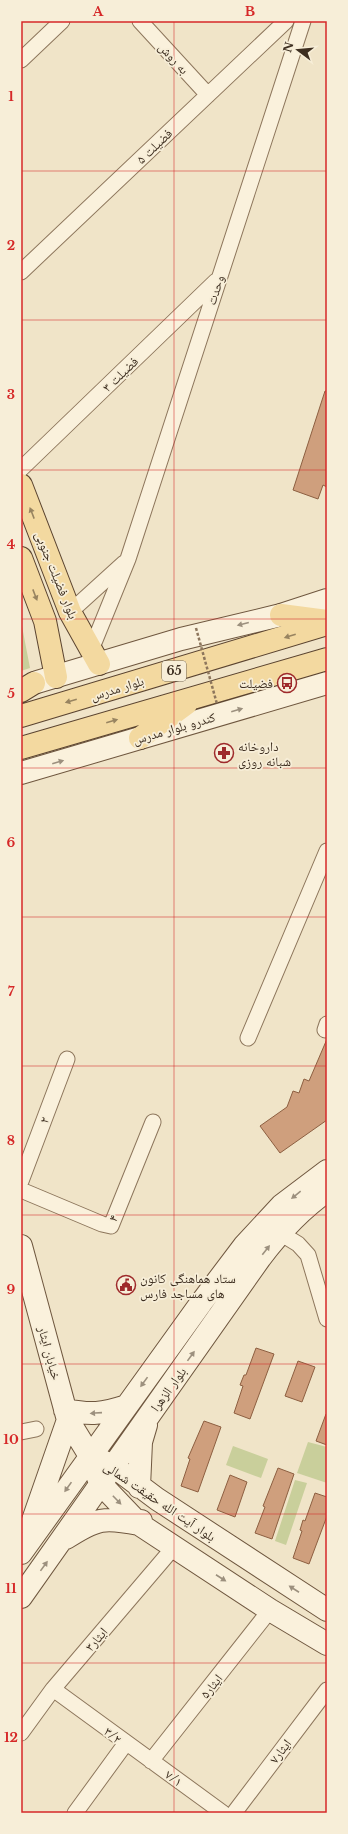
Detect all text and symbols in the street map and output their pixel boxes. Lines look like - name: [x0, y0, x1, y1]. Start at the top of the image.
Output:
- text: A: [92, 3, 104, 20]
- text: B: [245, 3, 255, 20]
- north arrow: [278, 30, 318, 70]
- street label: به روش: [155, 39, 192, 78]
- text: N: [280, 40, 297, 54]
- text: 1: [8, 88, 14, 105]
- street label: فضیلت ۵: [133, 125, 176, 168]
- text: 2: [7, 237, 15, 254]
- street label: وحدت: [203, 273, 228, 307]
- street label: فضیلت ۳: [99, 353, 142, 396]
- text: 3: [7, 386, 15, 403]
- one-way arrow: [28, 507, 34, 519]
- street label: بلوار فضیلت جنوبی: [31, 529, 82, 622]
- text: 4: [7, 536, 16, 553]
- one-way arrow: [33, 589, 39, 601]
- one-way arrow: [237, 621, 249, 627]
- one-way arrow: [283, 633, 295, 639]
- road number: 65: [162, 661, 186, 681]
- street label: بلوار مدرس: [88, 672, 146, 705]
- bus stop icon: فضیلت: [276, 672, 298, 694]
- place label: فضیلت: [239, 675, 273, 692]
- text: 5: [7, 685, 15, 702]
- one-way arrow: [65, 698, 77, 704]
- one-way arrow: [231, 707, 243, 713]
- street label: کندرو بلوار مدرس: [131, 708, 218, 748]
- one-way arrow: [106, 718, 118, 724]
- place label: داروخانه شبانه روزی: [238, 738, 291, 770]
- pharmacy icon: داروخانه شبانه روزی: [213, 742, 235, 764]
- one-way arrow: [53, 759, 65, 765]
- text: 6: [7, 834, 16, 851]
- text: 7: [8, 983, 15, 1000]
- street label: ۲: [35, 1114, 54, 1126]
- text: 8: [7, 1132, 15, 1149]
- one-way arrow: [290, 1190, 301, 1199]
- street label: ۴: [105, 1211, 122, 1225]
- one-way arrow: [262, 1245, 270, 1256]
- place label: ستاد هماهنگی کانون های مساجد فارس: [140, 1270, 236, 1302]
- public building icon: ستاد هماهنگی کانون های مساجد فارس: [115, 1274, 137, 1296]
- text: 9: [7, 1281, 16, 1298]
- street label: خیابان ایثار: [34, 1323, 65, 1382]
- one-way arrow: [187, 1351, 195, 1362]
- street label: بلوار الزهرا: [147, 1364, 190, 1415]
- one-way arrow: [140, 1377, 148, 1387]
- one-way arrow: [90, 1410, 102, 1417]
- text: 10: [3, 1431, 19, 1448]
- street label: بلوار آیت الله حقیقت شمالی: [100, 1458, 219, 1545]
- one-way arrow: [64, 1482, 72, 1493]
- one-way arrow: [112, 1495, 122, 1505]
- one-way arrow: [40, 1560, 48, 1571]
- one-way arrow: [215, 1574, 226, 1581]
- text: 11: [5, 1580, 17, 1597]
- one-way arrow: [289, 1585, 299, 1593]
- street label: ایثار۳: [81, 1624, 111, 1655]
- street label: ایثار۵: [197, 1671, 226, 1702]
- street label: ۳/۲: [100, 1723, 125, 1748]
- text: 12: [4, 1729, 18, 1746]
- street label: ایثار۷: [266, 1736, 295, 1767]
- street label: ۷/۱: [162, 1766, 186, 1790]

